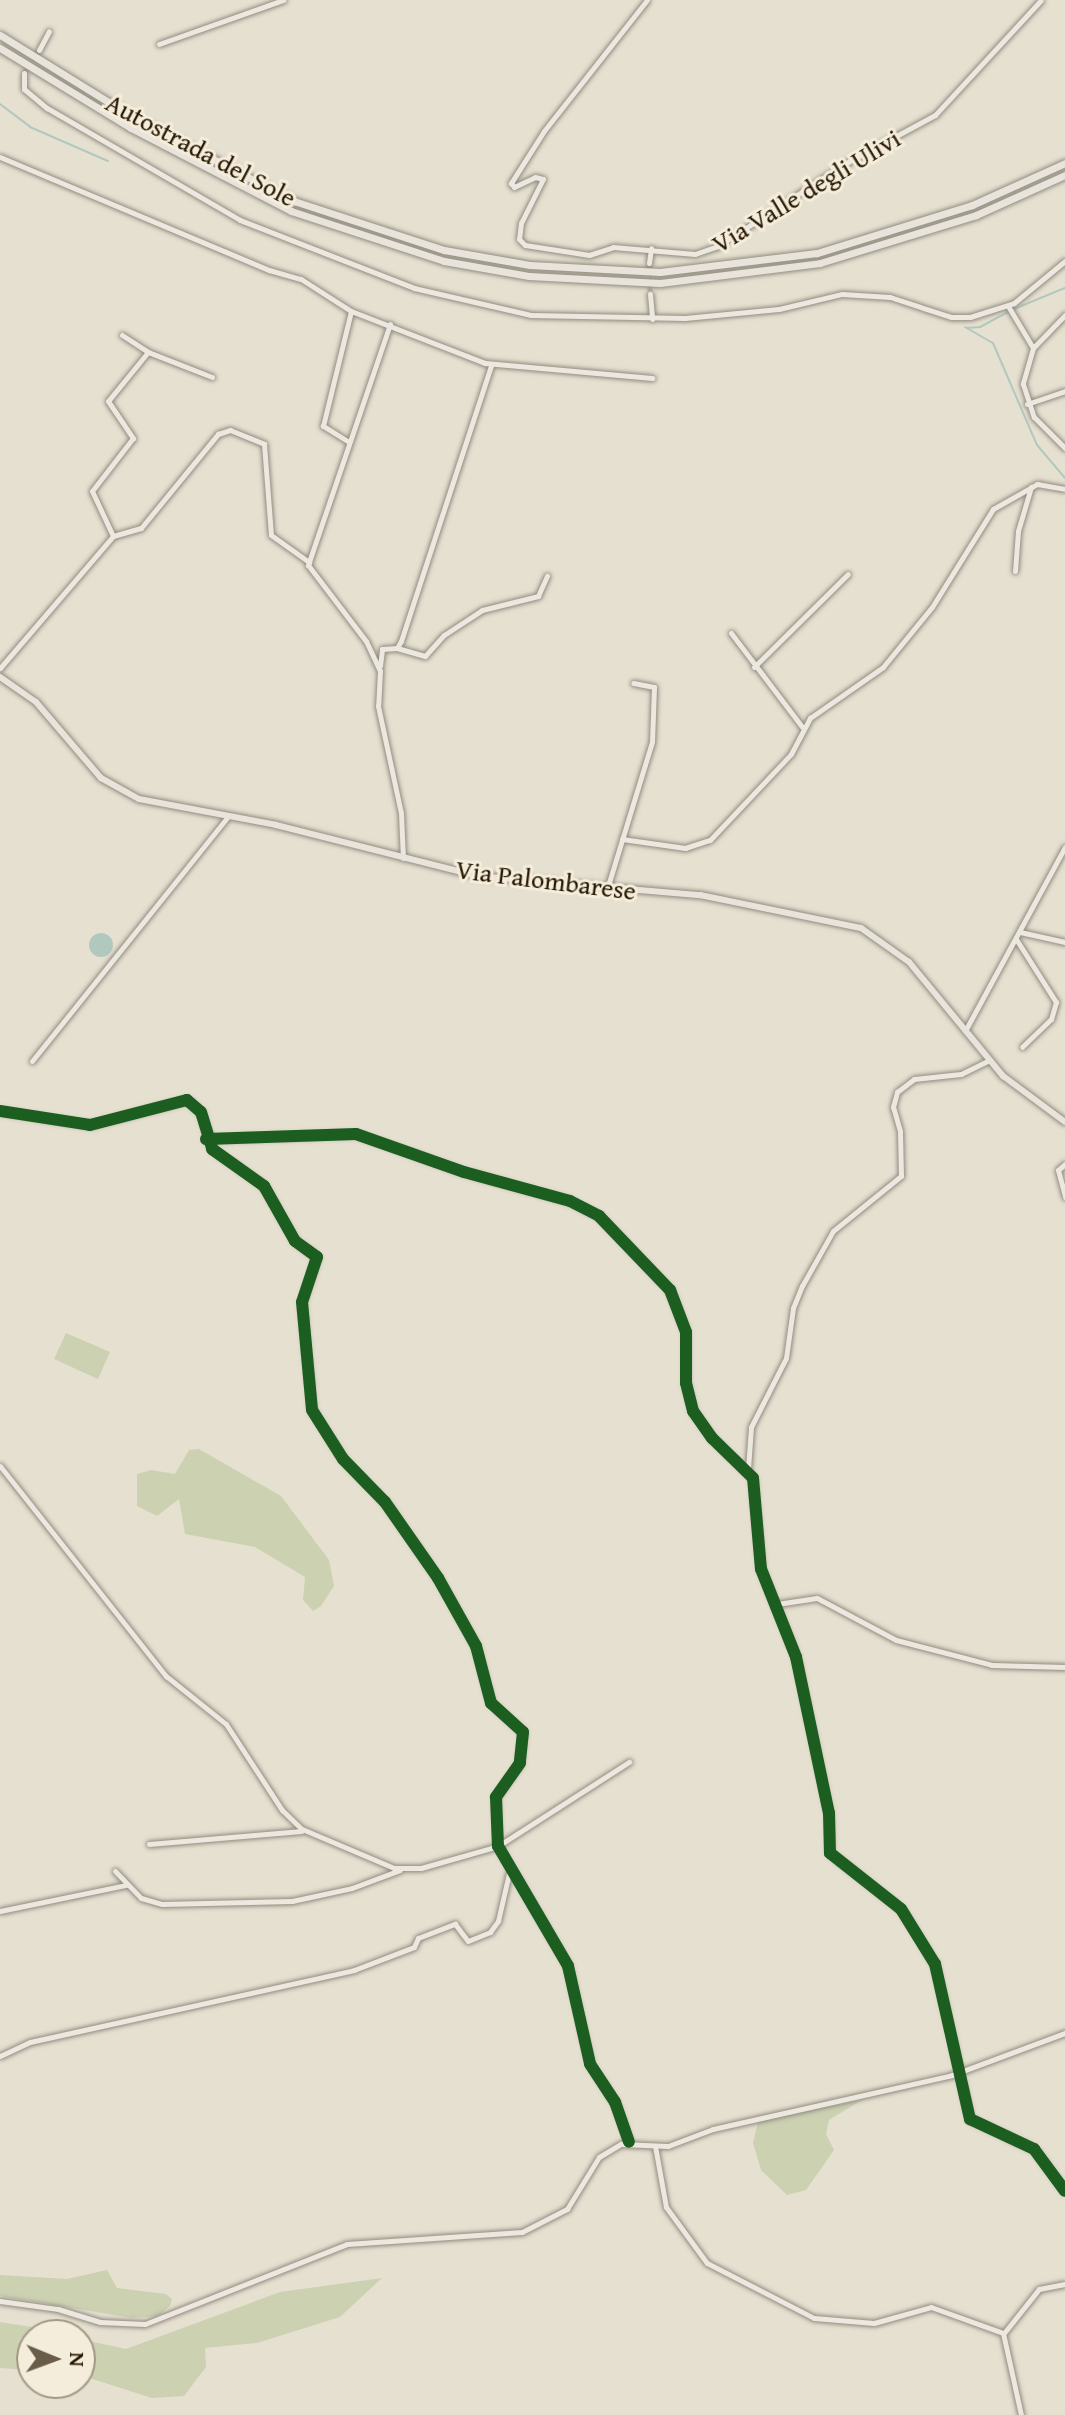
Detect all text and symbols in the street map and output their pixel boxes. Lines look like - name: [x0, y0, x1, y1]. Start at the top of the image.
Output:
- street label: Autostrada del Sole: [101, 87, 301, 213]
- street label: Via Valle degli Ulivi: [706, 123, 906, 259]
- street label: Via Palombarese: [454, 853, 638, 907]
- north arrow: [16, 2319, 96, 2399]
- text: N: [62, 2352, 94, 2367]

